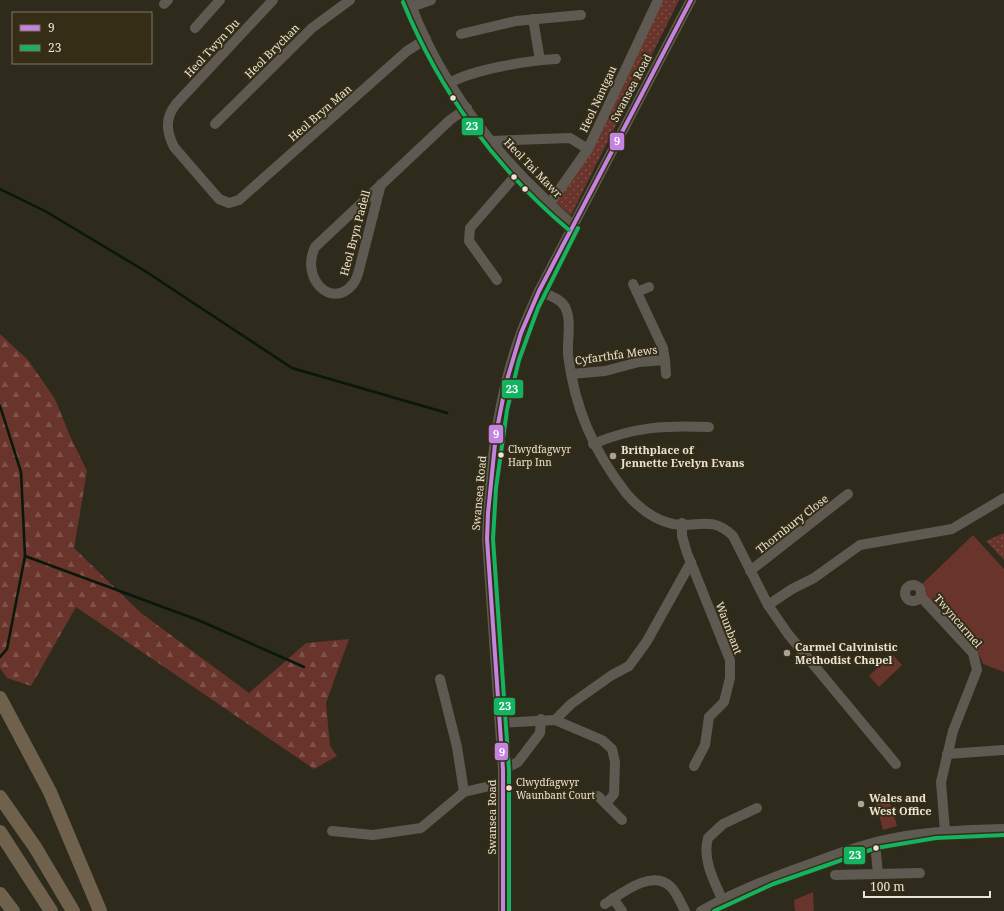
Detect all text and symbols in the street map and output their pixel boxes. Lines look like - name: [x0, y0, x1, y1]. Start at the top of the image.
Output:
- legend: [12, 12, 152, 64]
- street label: Heol Twyn Du: [181, 15, 243, 80]
- text: 9: [48, 19, 55, 36]
- street label: Heol Brychan: [241, 20, 302, 81]
- text: 23: [48, 39, 62, 56]
- street label: Swansea Road: [606, 51, 655, 124]
- street label: Heol Nantgau: [576, 63, 620, 135]
- street label: Heol Bryn Man: [285, 81, 355, 144]
- unlabelled marker: [448, 93, 458, 103]
- line badge: 23: [461, 117, 484, 136]
- text: 23: [466, 118, 478, 133]
- line badge: 9: [609, 132, 625, 151]
- text: 9: [614, 133, 620, 148]
- street label: Heol Tai Mawr: [501, 135, 566, 201]
- unlabelled marker: [509, 172, 519, 182]
- unlabelled marker: [520, 184, 530, 194]
- street label: Heol Bryn Padell: [336, 188, 373, 277]
- street label: Cyfarthfa Mews: [574, 341, 658, 368]
- line badge: 23: [501, 379, 524, 399]
- text: 23: [506, 381, 518, 396]
- line badge: 9: [488, 424, 504, 444]
- text: 9: [493, 426, 499, 441]
- place label: Clwydfagwyr Harp Inn: [508, 442, 572, 469]
- place label: Brithplace of Jennette Evelyn Evans: [620, 442, 744, 470]
- marker: Clwydfagwyr Harp Inn: [496, 450, 506, 460]
- marker: Brithplace of Jennette Evelyn Evans: [608, 451, 618, 461]
- street label: Swansea Road: [468, 455, 489, 531]
- street label: Thornbury Close: [753, 491, 831, 557]
- street label: Twyncarmel: [931, 591, 986, 651]
- street label: Waunbant: [713, 599, 746, 656]
- place label: Carmel Calvinistic Methodist Chapel: [795, 639, 898, 667]
- marker: Carmel Calvinistic Methodist Chapel: [782, 648, 792, 658]
- line badge: 23: [493, 697, 516, 716]
- text: 23: [499, 698, 511, 713]
- line badge: 9: [494, 742, 509, 761]
- text: 9: [499, 744, 505, 759]
- place label: Clwydfagwyr Waunbant Court: [516, 775, 596, 802]
- street label: Swansea Road: [484, 779, 499, 855]
- marker: Clwydfagwyr Waunbant Court: [504, 783, 514, 793]
- place label: Wales and West Office: [869, 790, 932, 818]
- marker: Wales and West Office: [856, 799, 866, 809]
- unlabelled marker: [871, 843, 881, 853]
- line badge: 23: [843, 846, 866, 865]
- text: 23: [849, 847, 861, 862]
- scale bar: [864, 873, 990, 899]
- text: 100 m: [870, 878, 905, 895]

